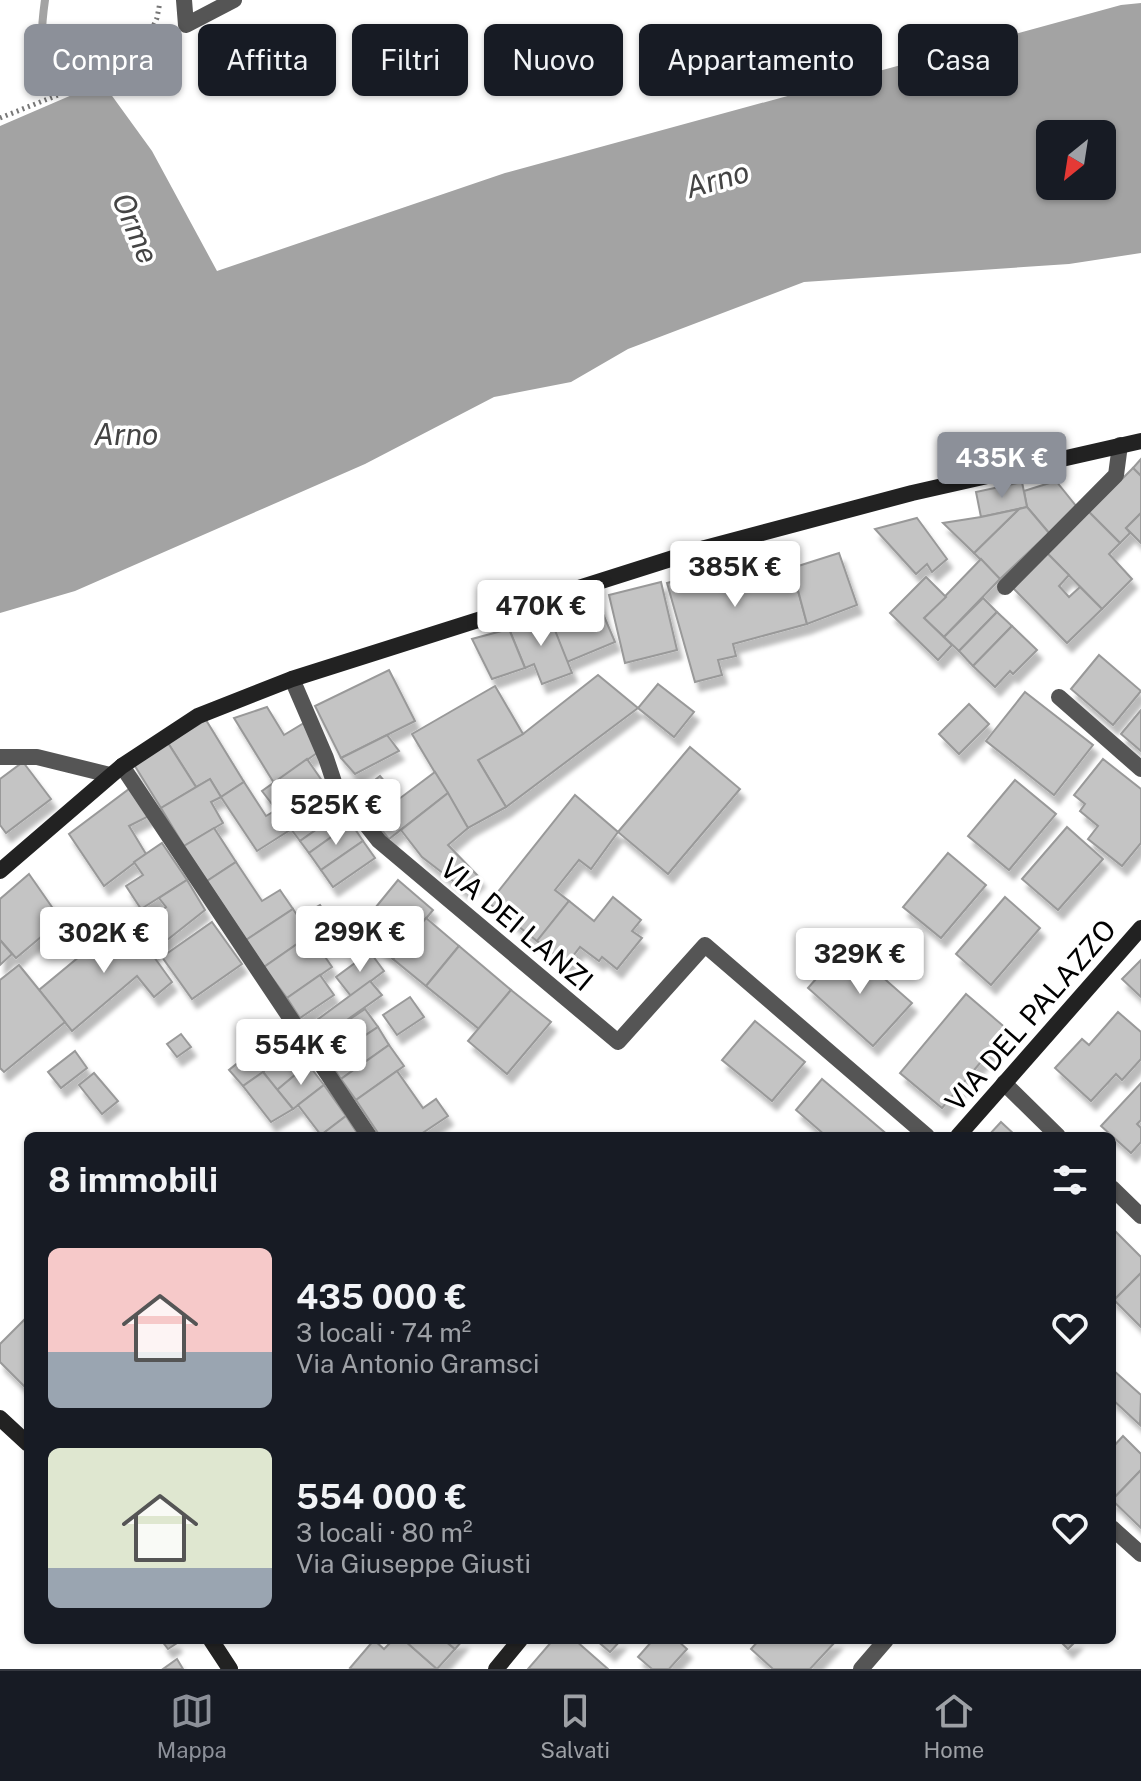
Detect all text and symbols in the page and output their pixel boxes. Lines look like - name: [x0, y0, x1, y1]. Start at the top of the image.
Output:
- chip: Compra: [24, 24, 182, 96]
- chip: Affitta: [198, 24, 336, 96]
- chip: Filtri: [352, 24, 468, 96]
- chip: Nuovo: [484, 24, 623, 96]
- chip: Appartamento: [639, 24, 882, 96]
- chip: Casa: [898, 24, 1018, 96]
- north arrow: [1036, 120, 1116, 200]
- map controls: [1036, 120, 1116, 200]
- water label: Arno: [681, 153, 753, 205]
- water label: Orme: [105, 187, 167, 269]
- water label: Arno: [94, 416, 158, 452]
- pin: 435K €: [937, 432, 1067, 500]
- text: 435K €: [955, 442, 1049, 473]
- pin: 385K €: [670, 541, 800, 609]
- text: 385K €: [688, 551, 782, 582]
- pin: 470K €: [476, 580, 606, 648]
- text: 470K €: [495, 590, 587, 621]
- pin: 525K €: [271, 779, 401, 847]
- text: 525K €: [289, 789, 383, 820]
- street label: VIA DEI LANZI: [434, 851, 600, 997]
- pin: 299K €: [295, 906, 425, 974]
- pin: 302K €: [39, 907, 169, 975]
- street label: VIA DEL PALAZZO: [938, 913, 1122, 1117]
- text: 299K €: [314, 916, 406, 947]
- text: 302K €: [58, 917, 150, 948]
- pin: 329K €: [795, 928, 925, 996]
- text: 329K €: [814, 938, 906, 969]
- pin: 554K €: [236, 1019, 366, 1087]
- text: 554K €: [254, 1029, 348, 1060]
- icon: filters: [1048, 1158, 1092, 1202]
- text: 8 immobili: [48, 1160, 218, 1200]
- text: 435 000 €: [296, 1277, 467, 1317]
- icon: home: [112, 1280, 208, 1376]
- icon: heart: [1048, 1306, 1092, 1350]
- text: 3 locali · 74 m²: [296, 1317, 471, 1348]
- text: Via Antonio Gramsci: [296, 1348, 539, 1379]
- text: 554 000 €: [296, 1477, 467, 1517]
- icon: home: [112, 1480, 208, 1576]
- icon: heart: [1048, 1506, 1092, 1550]
- text: 3 locali · 80 m²: [296, 1517, 473, 1548]
- text: Via Giuseppe Giusti: [296, 1548, 531, 1579]
- tab: Mappa: [157, 1689, 227, 1763]
- tab: Salvati: [540, 1689, 610, 1763]
- tab: Home: [924, 1689, 984, 1763]

